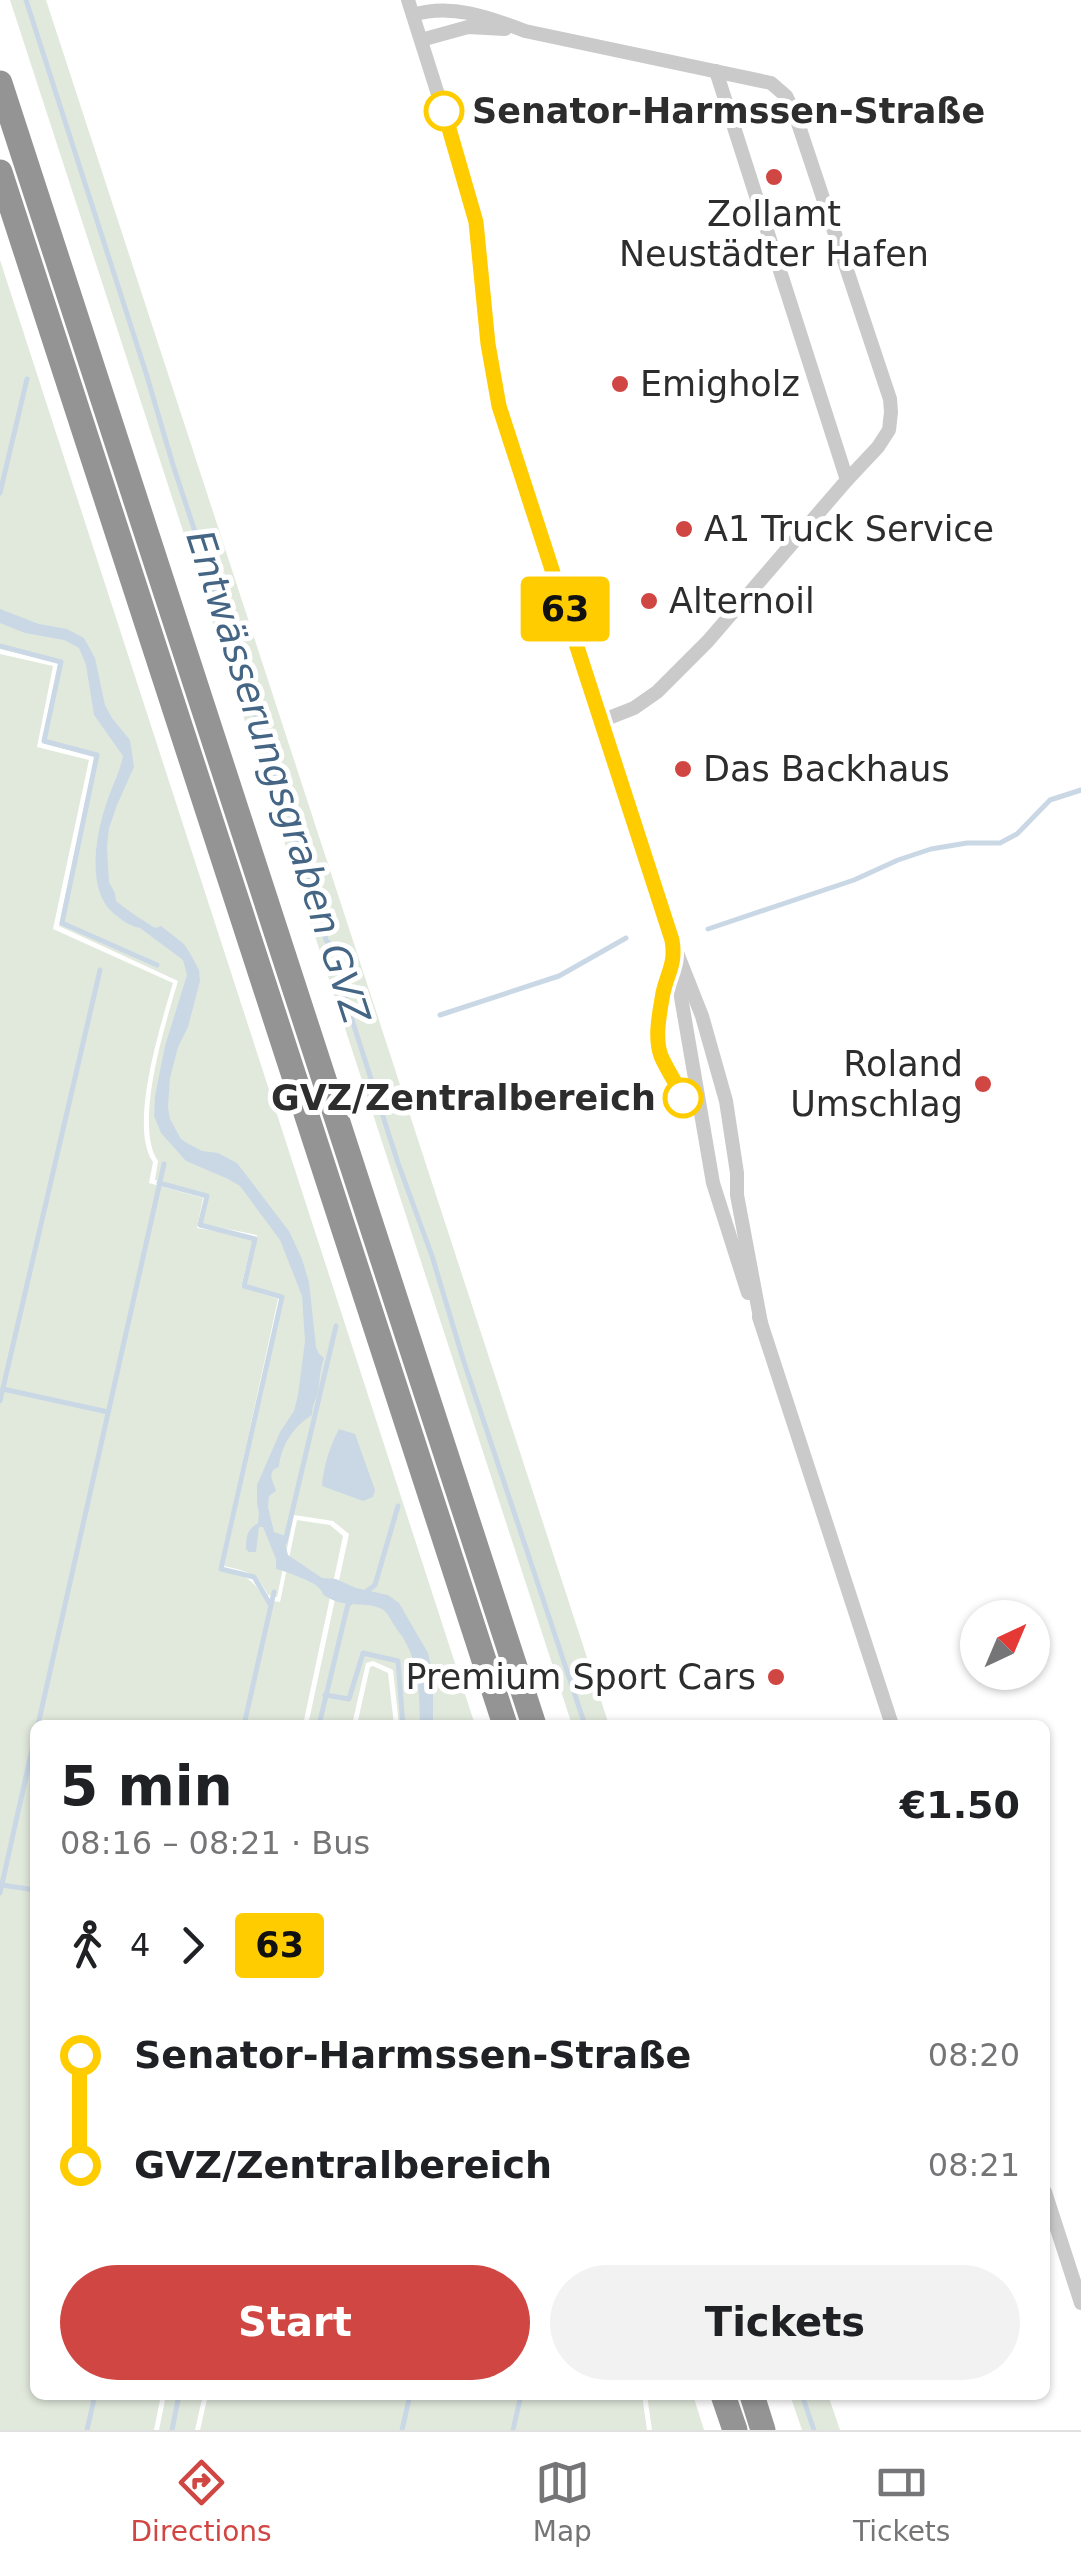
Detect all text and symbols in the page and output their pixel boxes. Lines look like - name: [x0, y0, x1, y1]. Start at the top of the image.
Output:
- place label: Senator-Harmssen-Straße: [472, 91, 985, 131]
- marker: Senator-Harmssen-Straße: [425, 92, 463, 130]
- marker: Zollamt Neustädter Hafen: [763, 166, 785, 188]
- place label: Zollamt Neustädter Hafen: [619, 194, 929, 274]
- place label: Emigholz: [640, 364, 800, 404]
- marker: Emigholz: [609, 373, 631, 395]
- place label: A1 Truck Service: [704, 509, 994, 549]
- marker: A1 Truck Service: [673, 518, 695, 540]
- water label: Entwässerungsgraben GVZ: [177, 525, 379, 1030]
- line badge: 63: [520, 576, 610, 642]
- place label: Alternoil: [669, 581, 815, 621]
- text: 63: [541, 589, 589, 629]
- marker: Alternoil: [638, 590, 660, 612]
- place label: Das Backhaus: [703, 749, 950, 789]
- marker: Das Backhaus: [672, 758, 694, 780]
- place label: Roland Umschlag: [790, 1044, 963, 1124]
- marker: Roland Umschlag: [972, 1073, 994, 1095]
- place label: GVZ/Zentralbereich: [271, 1078, 656, 1118]
- marker: GVZ/Zentralbereich: [664, 1079, 702, 1117]
- north arrow: [960, 1600, 1050, 1690]
- map controls: [960, 1600, 1050, 1690]
- place label: Premium Sport Cars: [406, 1657, 756, 1697]
- marker: Premium Sport Cars: [765, 1666, 787, 1688]
- text: 5 min: [60, 1754, 233, 1818]
- text: €1.50: [900, 1783, 1020, 1827]
- text: 08:16 – 08:21 · Bus: [60, 1824, 370, 1862]
- icon: walk: [60, 1918, 115, 1973]
- icon: forward: [165, 1918, 220, 1973]
- text: 63: [255, 1925, 304, 1965]
- text: 4: [130, 1926, 150, 1964]
- text: Senator-Harmssen-Straße: [134, 2033, 691, 2077]
- text: 08:20: [928, 2036, 1020, 2074]
- text: GVZ/Zentralbereich: [134, 2143, 552, 2187]
- text: 08:21: [928, 2146, 1020, 2184]
- button: Start: [60, 2265, 530, 2380]
- button: Tickets: [550, 2265, 1020, 2380]
- tab: Directions: [131, 2455, 272, 2548]
- tab: Map: [533, 2455, 592, 2548]
- tab: Tickets: [853, 2455, 950, 2548]

